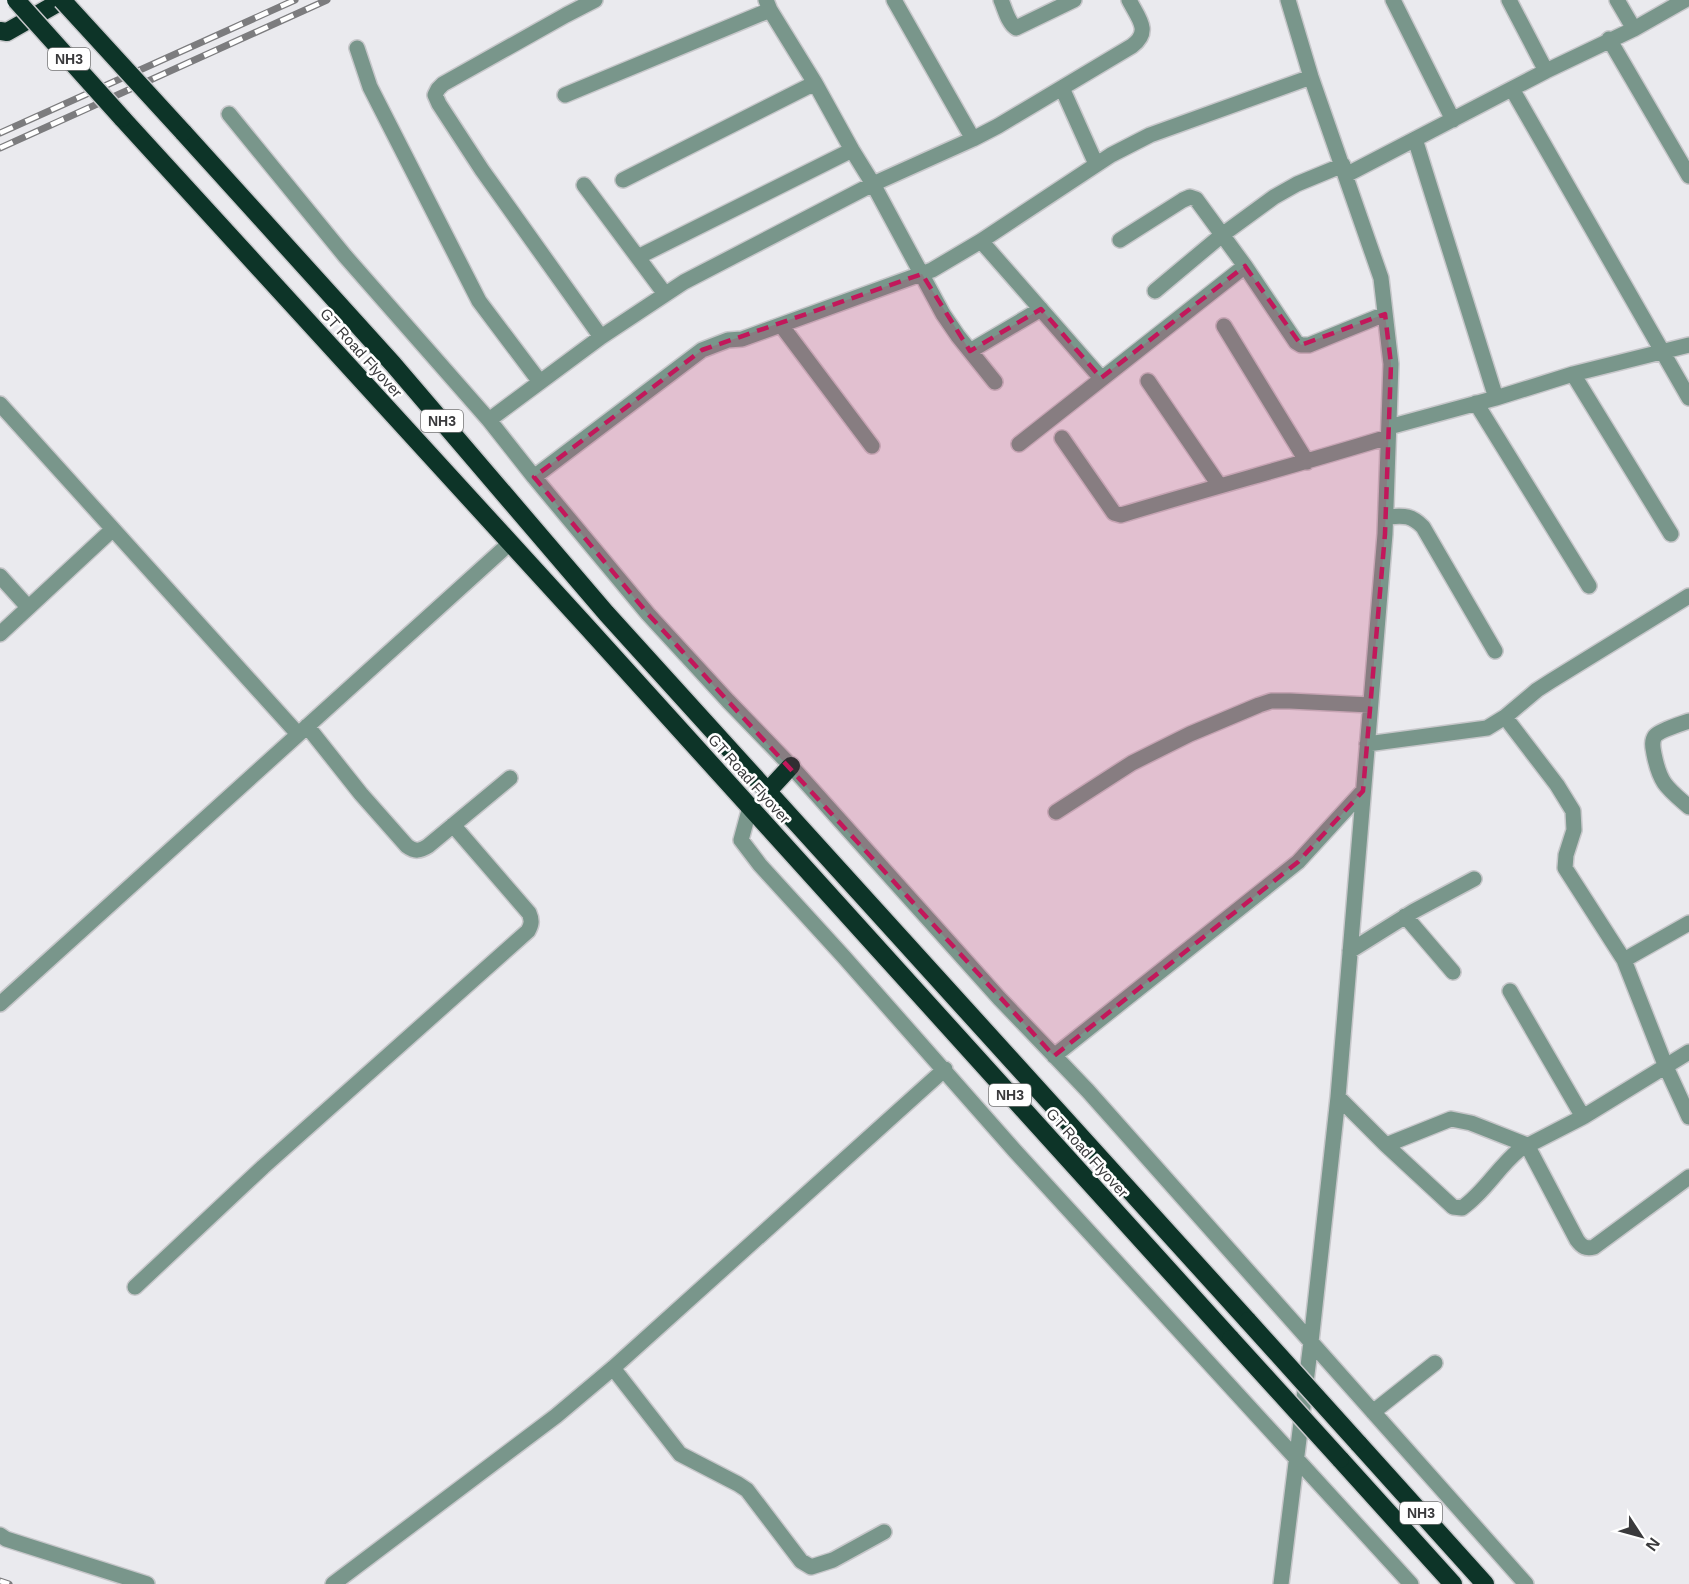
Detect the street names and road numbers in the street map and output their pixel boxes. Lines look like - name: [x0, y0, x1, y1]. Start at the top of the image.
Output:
- road number: NH3: [48, 48, 90, 70]
- street label: GT Road Flyover: [317, 305, 406, 401]
- road number: NH3: [421, 410, 463, 432]
- street label: GT Road Flyover: [705, 731, 794, 827]
- road number: NH3: [989, 1084, 1031, 1106]
- street label: GT Road Flyover: [1043, 1105, 1132, 1201]
- road number: NH3: [1400, 1502, 1442, 1524]

